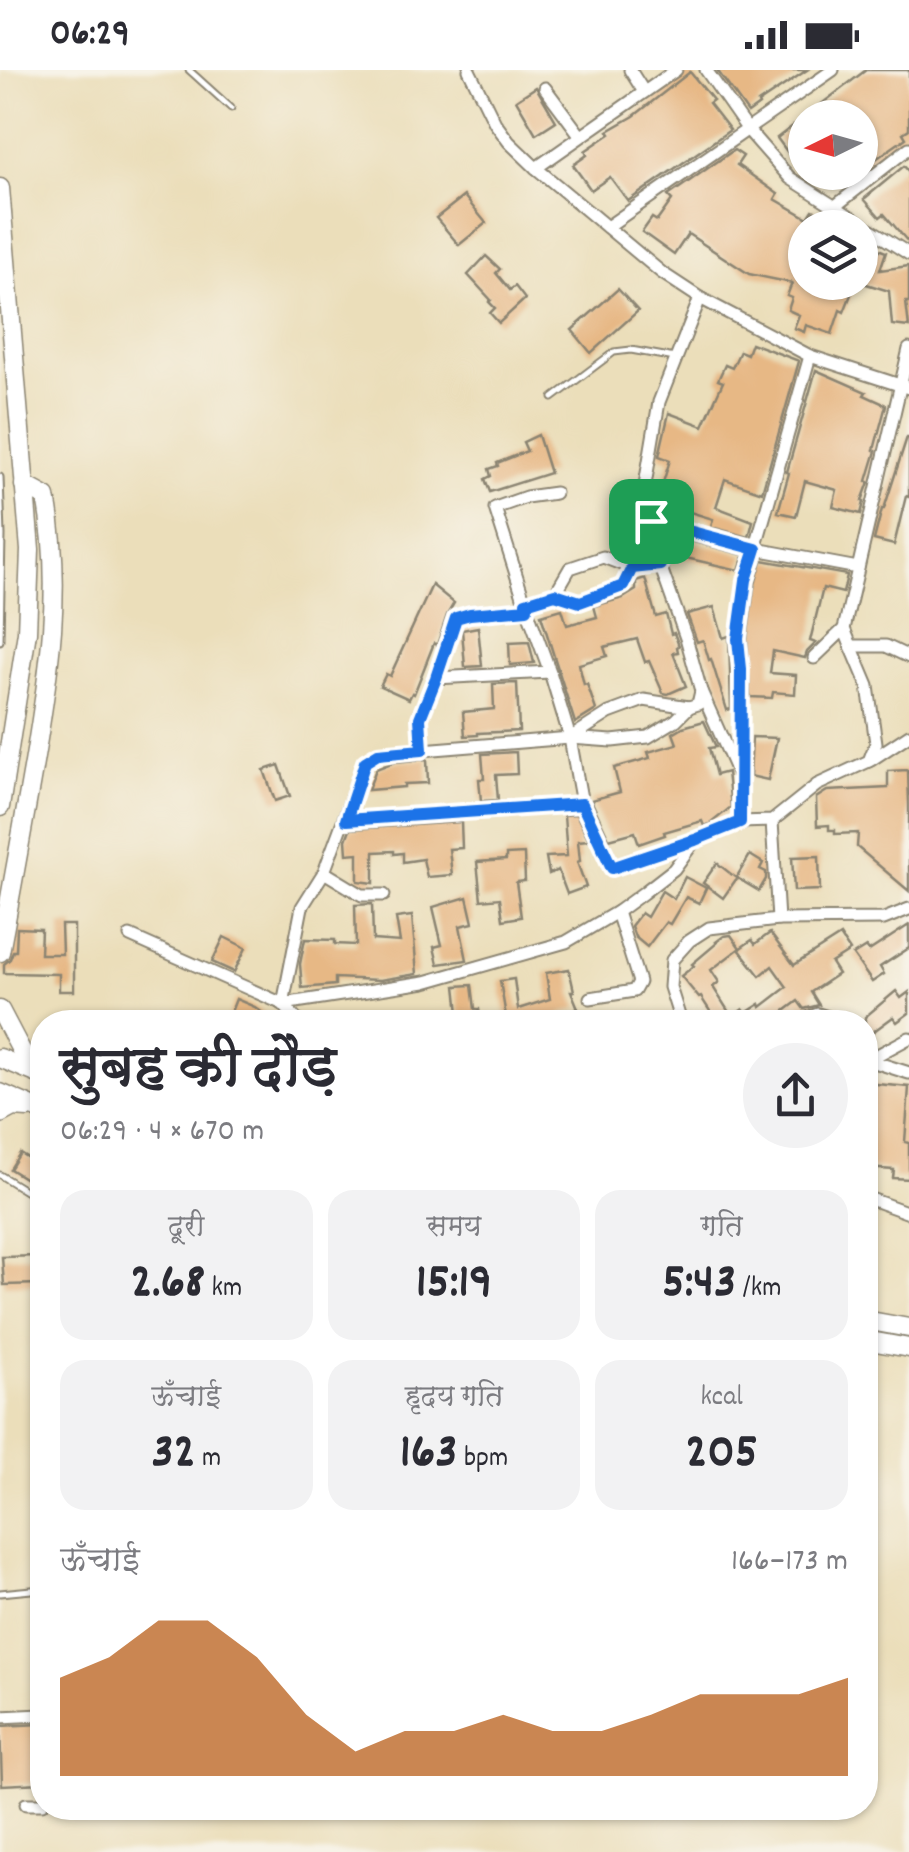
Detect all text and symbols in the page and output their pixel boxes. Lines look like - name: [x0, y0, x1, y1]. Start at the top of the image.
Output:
- text: 06:29: [50, 8, 130, 63]
- north arrow: [788, 100, 878, 190]
- map controls: [788, 100, 878, 300]
- button: layers: [788, 210, 878, 300]
- pin: [609, 479, 694, 564]
- icon: arrive: [624, 494, 679, 549]
- text: सुबह की दौड़: [60, 1033, 336, 1112]
- button: share: [743, 1043, 848, 1148]
- text: 06:29 · 4 × 670 m: [60, 1110, 264, 1156]
- text: दूरी: [168, 1209, 204, 1249]
- text: समय: [427, 1209, 481, 1249]
- text: गति: [701, 1209, 743, 1249]
- text: 2.68: [130, 1249, 205, 1321]
- text: 15:19: [416, 1249, 492, 1321]
- text: 5:43: [662, 1249, 736, 1321]
- text: km: [205, 1270, 242, 1310]
- text: /km: [736, 1270, 781, 1310]
- text: ऊँचाई: [151, 1379, 221, 1419]
- text: हृदय गति: [405, 1379, 503, 1419]
- text: kcal: [700, 1379, 743, 1419]
- text: 32: [151, 1419, 196, 1491]
- text: 163: [400, 1419, 457, 1491]
- text: 205: [686, 1419, 758, 1491]
- text: m: [196, 1440, 221, 1480]
- text: bpm: [457, 1440, 508, 1480]
- text: ऊँचाई: [60, 1540, 140, 1586]
- text: 166–173 m: [731, 1540, 848, 1586]

